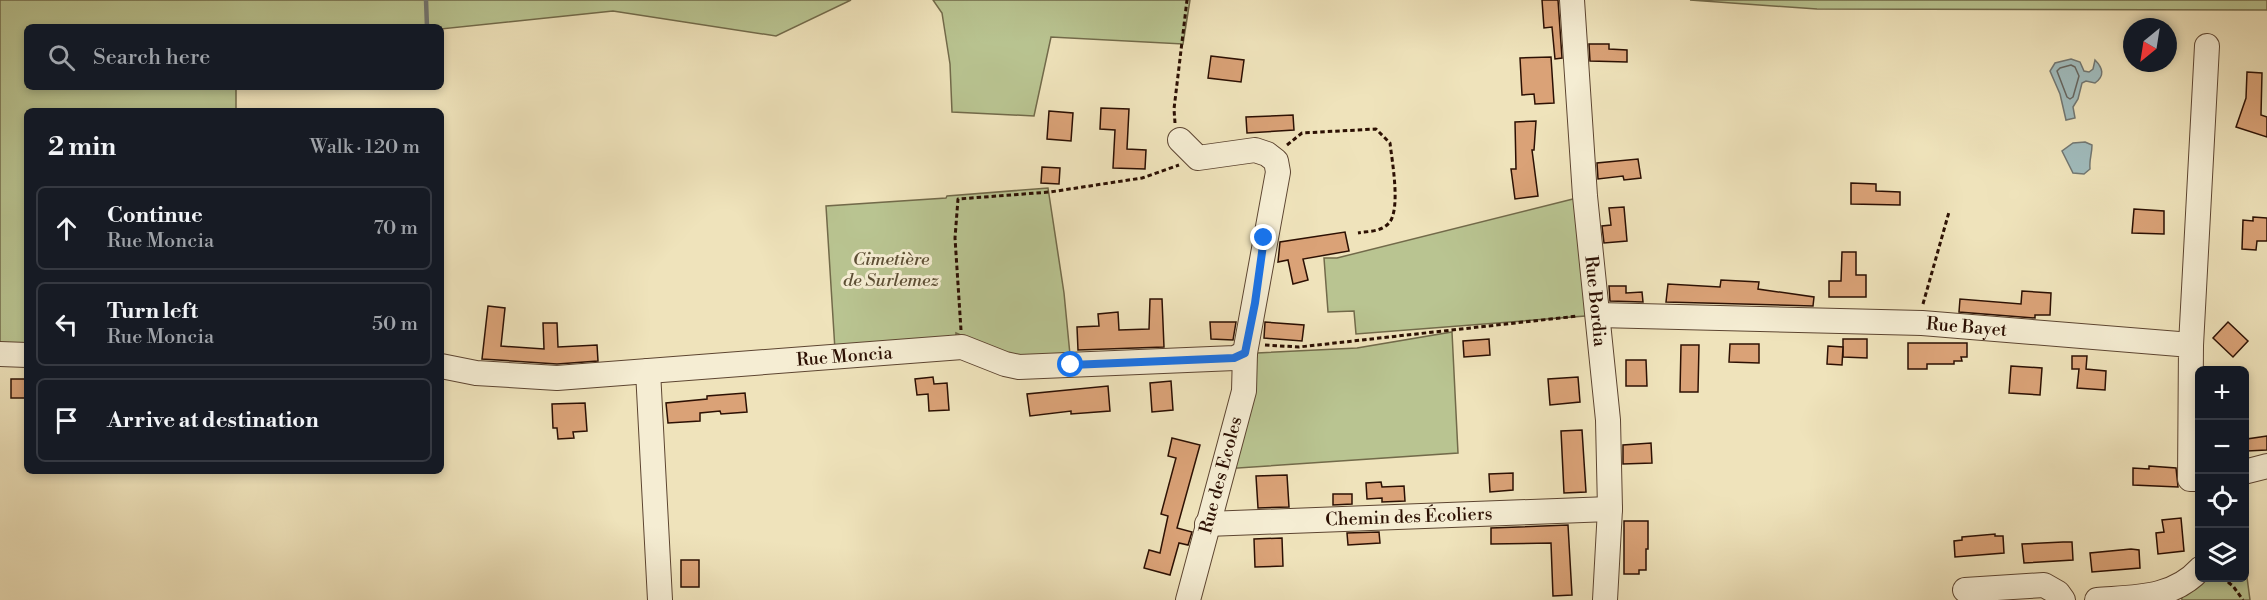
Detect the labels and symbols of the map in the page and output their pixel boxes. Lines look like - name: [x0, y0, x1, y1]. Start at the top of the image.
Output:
- north arrow: [2123, 18, 2177, 72]
- route end: [1250, 224, 1276, 250]
- park label: Cimetière de Surlemez: [843, 248, 939, 292]
- street label: Rue Bordia: [1580, 254, 1612, 348]
- street label: Rue Bayet: [1925, 312, 2009, 341]
- street label: Rue Moncia: [795, 341, 894, 371]
- route start: [1057, 351, 1083, 377]
- street label: Rue des Ecoles: [1194, 414, 1248, 536]
- street label: Chemin des Écoliers: [1325, 502, 1493, 531]

